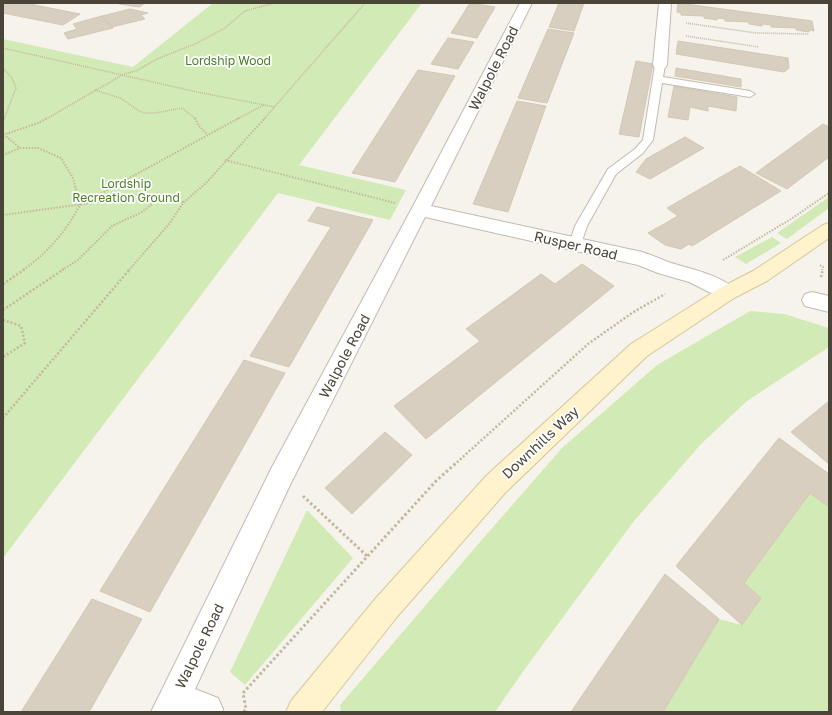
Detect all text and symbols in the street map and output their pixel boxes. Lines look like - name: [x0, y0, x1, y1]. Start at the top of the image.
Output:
- street label: Walpole Road: [464, 23, 522, 113]
- park label: Lordship Wood: [185, 53, 271, 68]
- park label: Lordship Recreation Ground: [72, 176, 180, 205]
- street label: Rusper Road: [533, 227, 619, 263]
- street label: Walpole Road: [315, 311, 373, 401]
- street label: Downhills Way: [498, 402, 582, 482]
- street label: Walpole Road: [171, 601, 227, 691]

